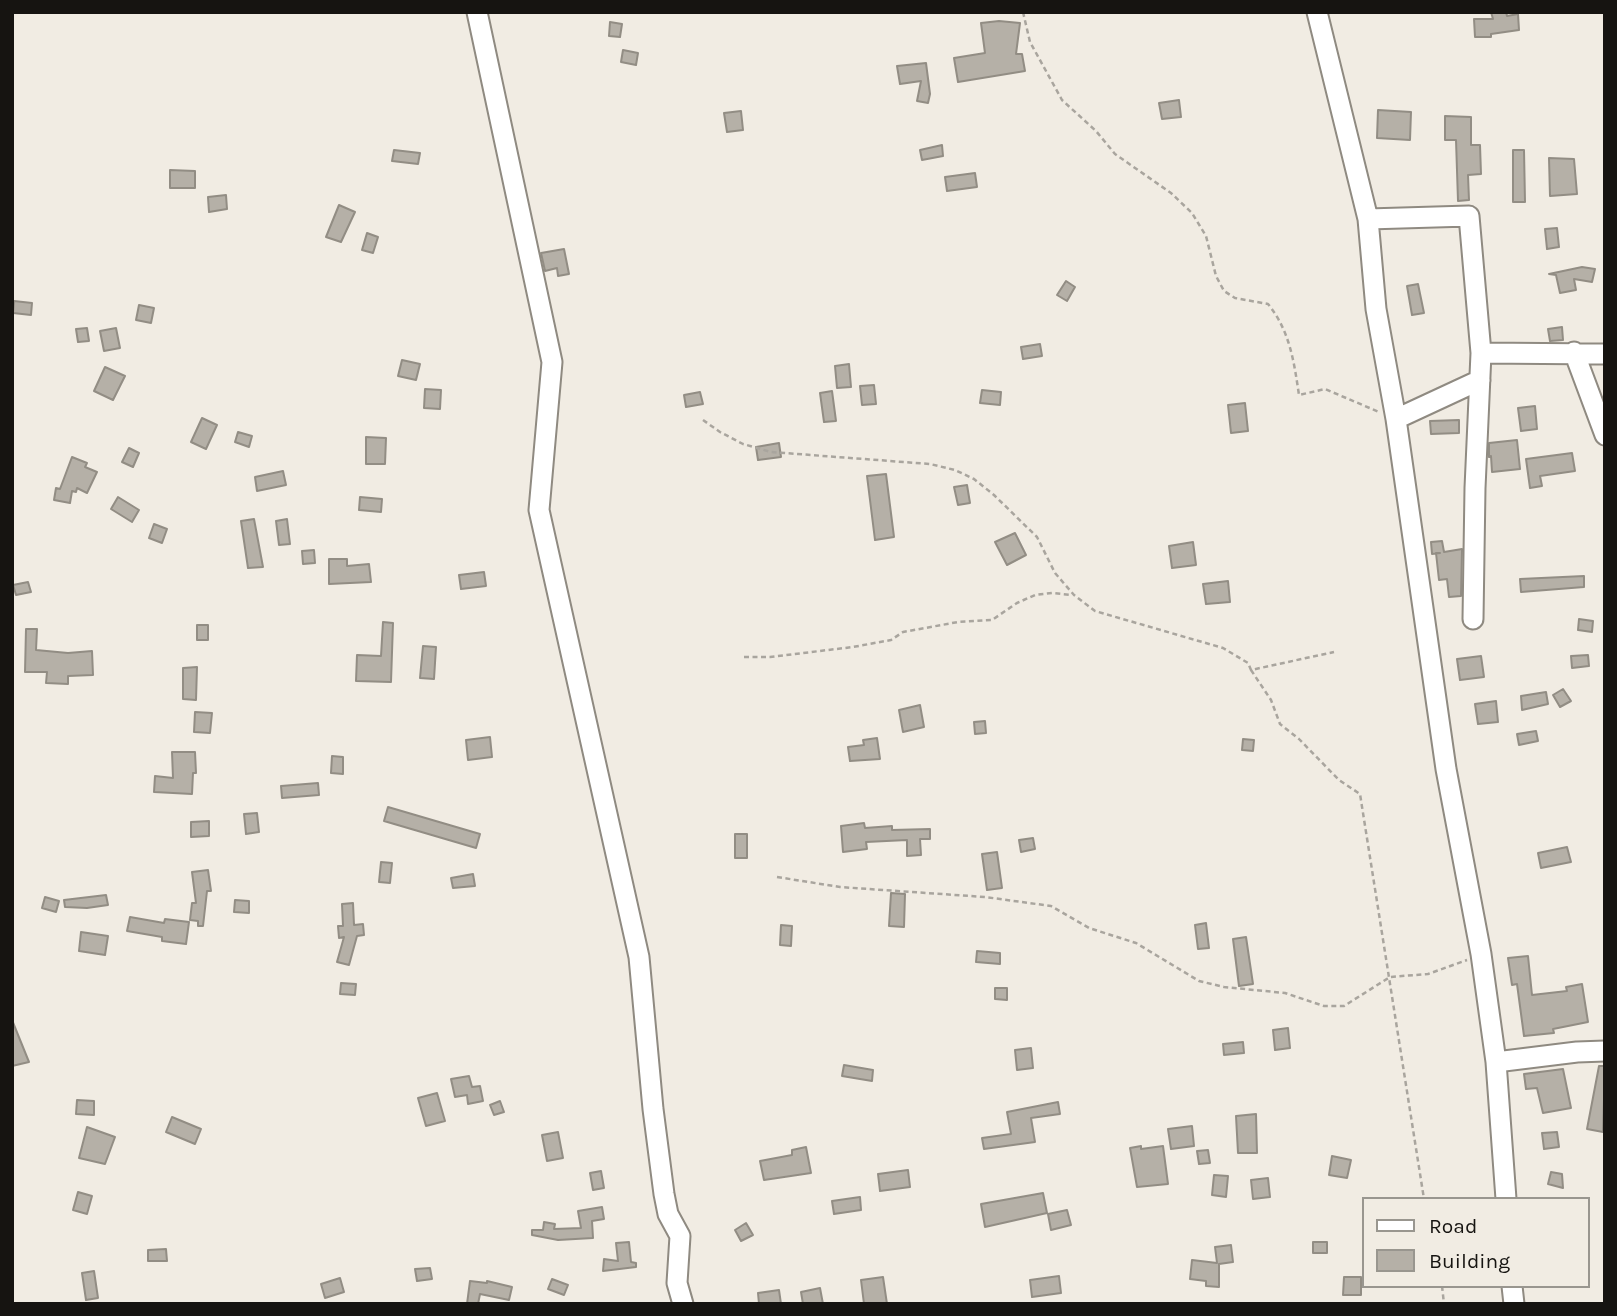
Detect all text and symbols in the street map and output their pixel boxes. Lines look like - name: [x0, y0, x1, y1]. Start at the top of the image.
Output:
- legend: [1362, 1197, 1589, 1288]
- text: Road: [1429, 1214, 1477, 1238]
- text: Building: [1429, 1249, 1510, 1273]

